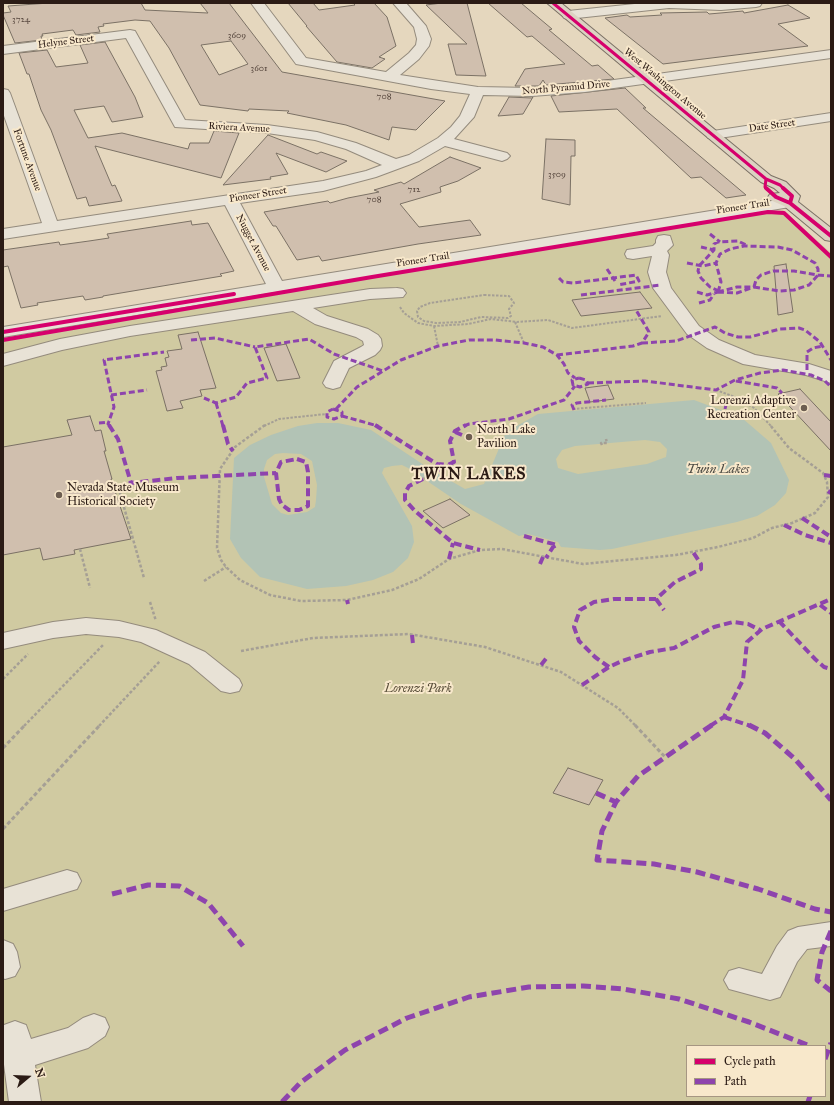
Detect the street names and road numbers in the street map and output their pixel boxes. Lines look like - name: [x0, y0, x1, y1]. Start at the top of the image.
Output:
- street label: Helyne Street: [37, 33, 95, 51]
- street label: West Washington Avenue: [621, 46, 709, 122]
- street label: North Pyramid Drive: [522, 78, 610, 98]
- street label: Date Street: [748, 117, 796, 135]
- street label: Riviera Avenue: [208, 120, 270, 136]
- street label: Fortune Avenue: [10, 127, 44, 193]
- street label: Pioneer Street: [228, 185, 288, 205]
- street label: Pioneer Trail: [716, 197, 770, 217]
- street label: Nugget Avenue: [233, 212, 273, 274]
- street label: Pioneer Trail: [396, 250, 450, 270]

